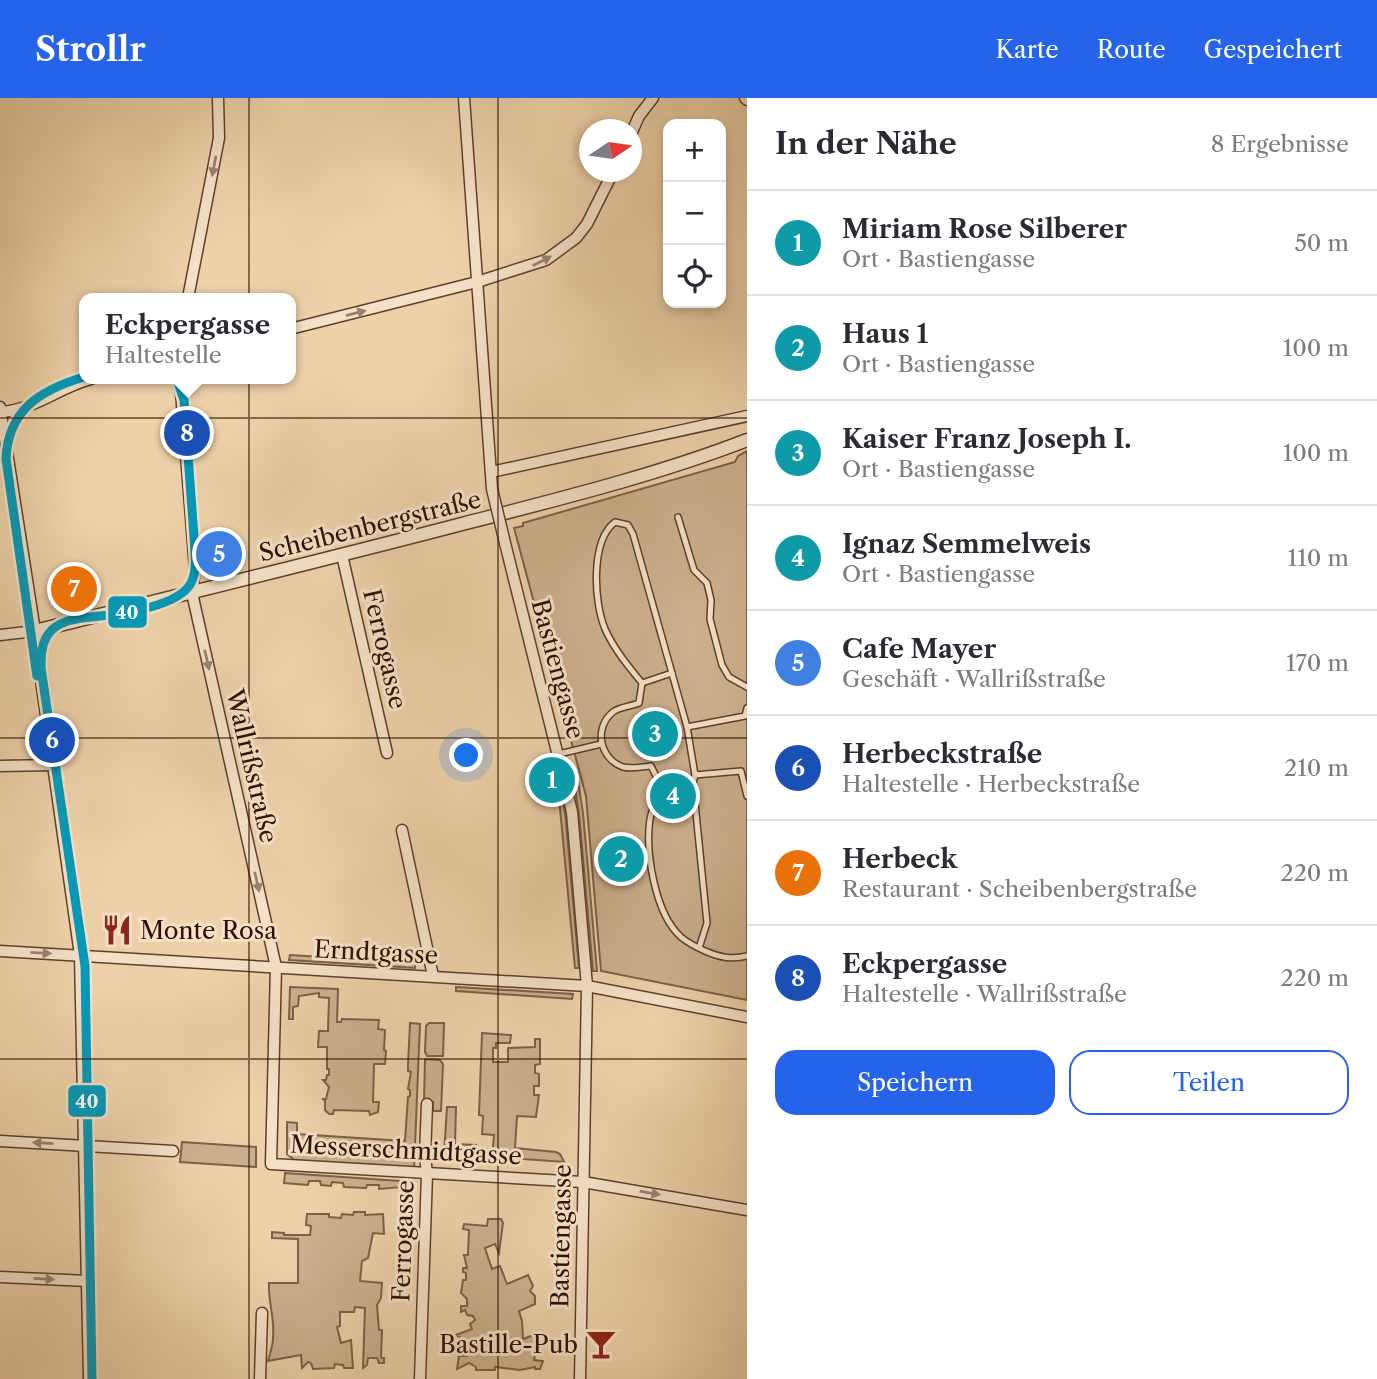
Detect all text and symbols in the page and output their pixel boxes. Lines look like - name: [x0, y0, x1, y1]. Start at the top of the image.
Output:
- text: Strollr: [35, 29, 146, 70]
- text: Karte: [995, 35, 1059, 64]
- text: Route: [1097, 35, 1166, 64]
- text: Gespeichert: [1204, 35, 1342, 64]
- north arrow: [579, 119, 642, 182]
- map controls: [663, 119, 726, 308]
- button: +: [663, 119, 726, 182]
- text: In der Nähe: [775, 125, 957, 162]
- text: 8 Ergebnisse: [1211, 130, 1349, 158]
- one-way arrow: [208, 155, 219, 177]
- button: −: [663, 182, 726, 245]
- text: Miriam Rose Silberer: [842, 213, 1127, 245]
- text: 1: [793, 229, 803, 257]
- text: 50 m: [1294, 229, 1349, 257]
- button: locate: [663, 245, 726, 308]
- text: Ort · Bastiengasse: [842, 245, 1035, 273]
- one-way arrow: [532, 256, 552, 267]
- popup: [79, 293, 296, 384]
- one-way arrow: [346, 307, 368, 318]
- text: Eckpergasse: [105, 309, 270, 341]
- text: Haus 1: [842, 318, 928, 350]
- text: 2: [791, 334, 805, 362]
- text: 100 m: [1283, 334, 1349, 362]
- text: Haltestelle: [105, 341, 222, 369]
- text: Ort · Bastiengasse: [842, 350, 1035, 378]
- pin: 8: [164, 407, 210, 459]
- text: Kaiser Franz Joseph I.: [842, 423, 1132, 455]
- text: 3: [792, 439, 805, 467]
- text: 100 m: [1283, 439, 1349, 467]
- text: Ort · Bastiengasse: [842, 455, 1035, 483]
- street label: Scheibenbergstraße: [256, 484, 484, 568]
- pin: 5: [196, 528, 242, 580]
- text: Ignaz Semmelweis: [842, 528, 1091, 560]
- text: 4: [791, 544, 805, 572]
- text: 110 m: [1288, 544, 1349, 572]
- text: Ort · Bastiengasse: [842, 560, 1035, 588]
- pin: 7: [51, 563, 97, 615]
- street label: Ferrogasse: [357, 586, 413, 712]
- line badge: 40: [107, 595, 148, 629]
- street label: Bastiengasse: [525, 596, 591, 742]
- text: 40: [115, 601, 139, 624]
- text: Cafe Mayer: [842, 633, 996, 665]
- one-way arrow: [202, 649, 213, 671]
- text: 5: [792, 649, 804, 677]
- text: 170 m: [1286, 649, 1349, 677]
- text: Geschäft · Wallrißstraße: [842, 665, 1106, 693]
- street label: Wallrißstraße: [220, 685, 284, 846]
- pin: 3: [632, 708, 678, 760]
- pin: 6: [29, 714, 75, 766]
- your location: [449, 738, 483, 772]
- text: Herbeckstraße: [842, 738, 1042, 770]
- pin: 1: [529, 754, 575, 806]
- text: 6: [791, 754, 805, 782]
- text: 210 m: [1284, 754, 1349, 782]
- pin: 4: [650, 770, 696, 822]
- text: Haltestelle · Herbeckstraße: [842, 770, 1140, 798]
- pin: 2: [598, 833, 644, 885]
- text: Herbeck: [842, 843, 957, 875]
- text: 7: [792, 859, 804, 887]
- text: 220 m: [1280, 859, 1349, 887]
- one-way arrow: [251, 871, 262, 893]
- text: Restaurant · Scheibenbergstraße: [842, 875, 1197, 903]
- restaurant icon: Monte Rosa: [100, 913, 134, 947]
- place label: Monte Rosa: [140, 916, 277, 945]
- street label: Erndtgasse: [313, 934, 439, 970]
- one-way arrow: [30, 948, 52, 959]
- text: Eckpergasse: [842, 948, 1007, 980]
- text: 8: [791, 964, 805, 992]
- text: 220 m: [1280, 964, 1349, 992]
- text: Haltestelle · Wallrißstraße: [842, 980, 1127, 1008]
- button: Speichern: [775, 1050, 1055, 1115]
- button: Teilen: [1069, 1050, 1349, 1115]
- line badge: 40: [67, 1084, 107, 1118]
- text: 40: [75, 1090, 99, 1113]
- street label: Messerschmidtgasse: [289, 1129, 523, 1171]
- one-way arrow: [32, 1137, 54, 1148]
- street label: Bastiengasse: [545, 1164, 577, 1308]
- street label: Ferrogasse: [386, 1179, 420, 1303]
- one-way arrow: [639, 1188, 661, 1199]
- one-way arrow: [33, 1274, 55, 1285]
- bar icon: Bastille-Pub: [584, 1327, 618, 1361]
- place label: Bastille-Pub: [439, 1330, 578, 1359]

